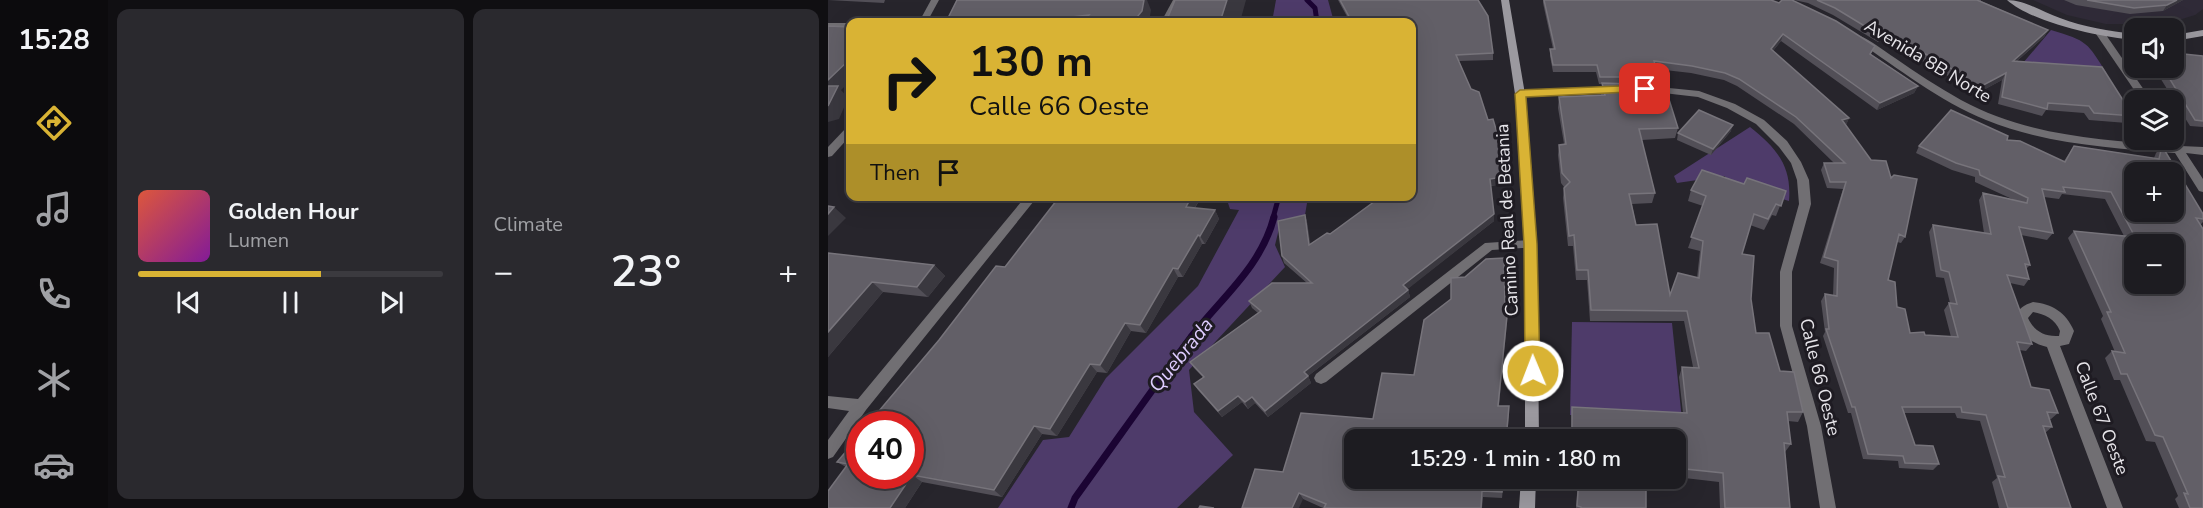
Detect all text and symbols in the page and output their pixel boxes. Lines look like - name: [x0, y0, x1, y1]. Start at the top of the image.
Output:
- street label: Avenida 8B Norte: [1860, 14, 1996, 108]
- map controls: [2124, 18, 2184, 294]
- button: sound: [2124, 18, 2184, 78]
- text: 15:28: [18, 22, 90, 59]
- text: 130 m: [969, 34, 1093, 91]
- icon: right: [870, 42, 948, 120]
- pin: [1619, 63, 1670, 114]
- icon: arrive: [1628, 72, 1661, 105]
- text: Calle 66 Oeste: [969, 88, 1149, 125]
- button: layers: [2124, 90, 2184, 150]
- icon: directions: [33, 102, 75, 144]
- street label: Camino Real de Betania: [1490, 123, 1524, 317]
- icon: arrive: [932, 156, 965, 189]
- text: Then: [870, 158, 920, 188]
- button: +: [2124, 162, 2184, 222]
- icon: music: [33, 188, 75, 230]
- text: Golden Hour: [228, 197, 359, 227]
- text: Climate: [494, 211, 563, 238]
- text: Lumen: [228, 227, 289, 254]
- button: −: [2124, 234, 2184, 294]
- text: 23°: [610, 241, 681, 302]
- text: −: [494, 250, 513, 295]
- text: +: [778, 250, 798, 295]
- icon: phone: [33, 273, 75, 315]
- icon: previous: [172, 286, 205, 319]
- icon: pause: [274, 286, 307, 319]
- icon: next: [375, 286, 408, 319]
- water label: Quebrada: [1143, 312, 1219, 398]
- street label: Calle 66 Oeste: [1794, 316, 1846, 438]
- position arrow: [1501, 339, 1565, 403]
- street label: Calle 67 Oeste: [2069, 358, 2135, 478]
- icon: climate: [33, 359, 75, 401]
- speed limit sign: 40: [846, 411, 924, 489]
- icon: car: [33, 444, 75, 486]
- text: 15:29 · 1 min · 180 m: [1409, 444, 1621, 474]

